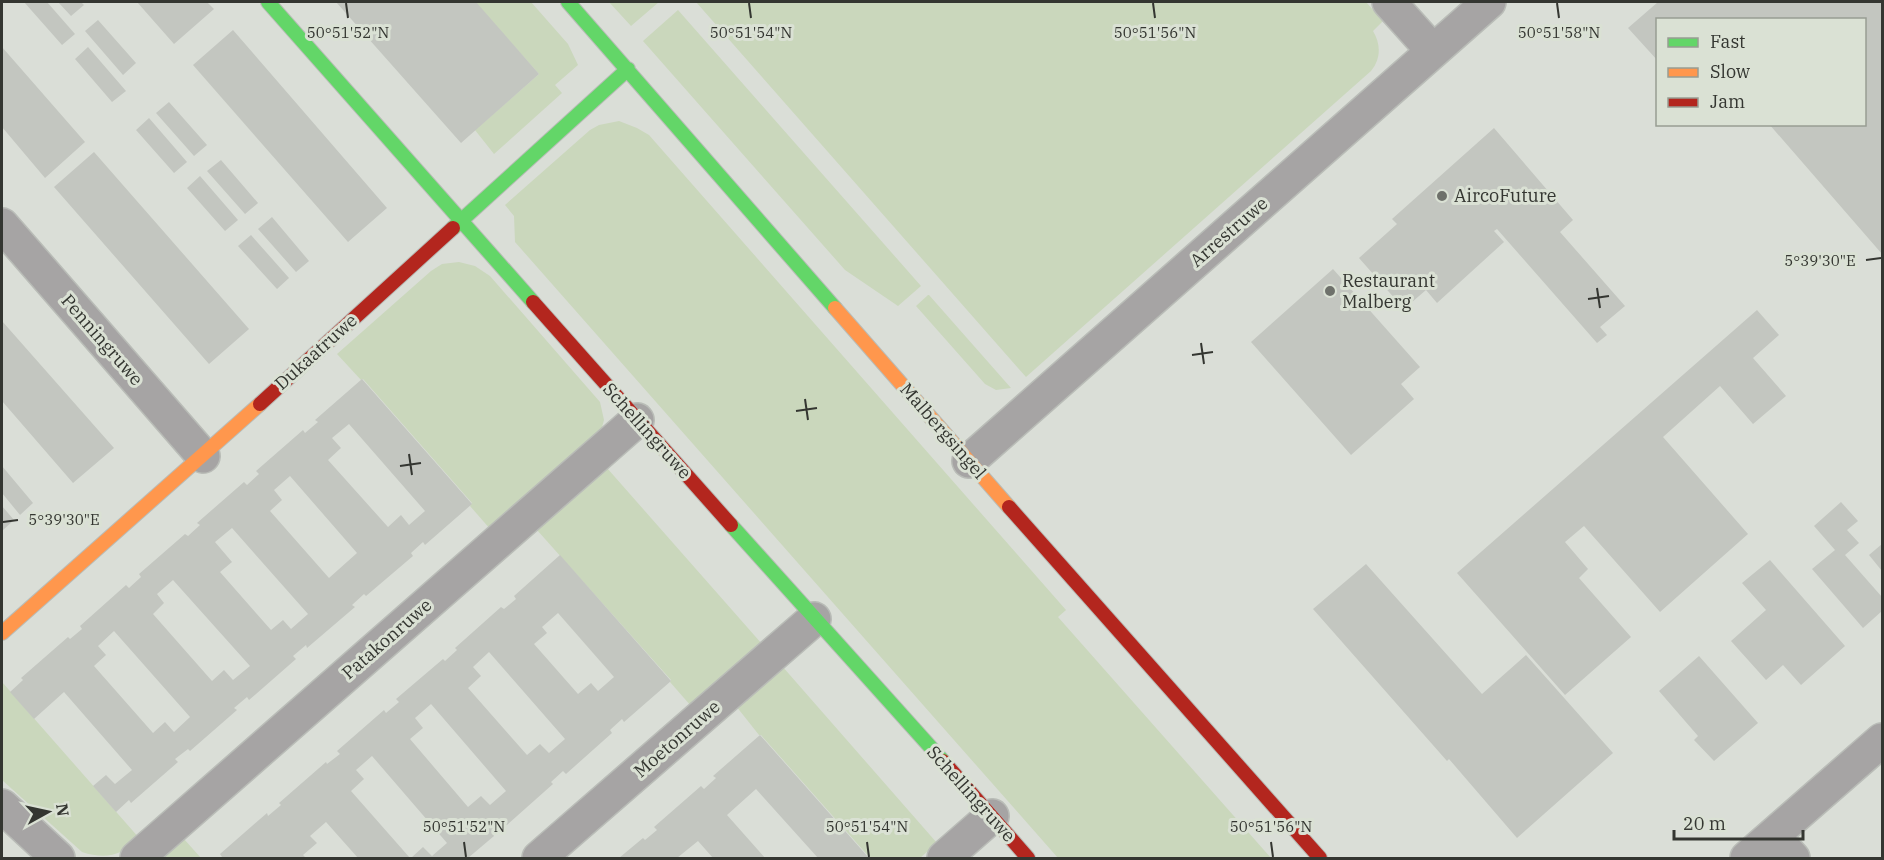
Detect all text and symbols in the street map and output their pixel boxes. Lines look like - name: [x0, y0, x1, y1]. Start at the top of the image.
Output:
- legend: [1656, 18, 1866, 126]
- text: 50°51'52"N: [307, 23, 389, 42]
- text: 50°51'54"N: [710, 23, 792, 42]
- text: 50°51'56"N: [1114, 23, 1196, 42]
- text: 50°51'58"N: [1518, 23, 1600, 42]
- text: Fast: [1710, 30, 1745, 53]
- text: Slow: [1710, 60, 1750, 83]
- text: Jam: [1710, 90, 1745, 113]
- place label: AircoFuture: [1454, 184, 1556, 207]
- marker: AircoFuture: [1435, 189, 1449, 203]
- street label: Arrestruwe: [1185, 191, 1272, 272]
- text: 5°39'30"E: [1784, 251, 1856, 270]
- place label: Restaurant Malberg: [1342, 269, 1435, 313]
- marker: Restaurant Malberg: [1323, 284, 1337, 298]
- street label: Penningruwe: [56, 289, 148, 390]
- street label: Dukaatruwe: [270, 309, 362, 395]
- street label: Schellingruwe: [598, 378, 697, 484]
- street label: Malbergsingel: [895, 378, 991, 483]
- text: 5°39'30"E: [28, 510, 100, 529]
- street label: Patakonruwe: [337, 593, 436, 684]
- street label: Moetonruwe: [629, 695, 724, 782]
- street label: Schellingruwe: [922, 741, 1021, 847]
- north arrow: [18, 782, 78, 842]
- text: N: [52, 802, 74, 818]
- scale bar: [1674, 803, 1803, 841]
- text: 20 m: [1683, 812, 1726, 835]
- text: 50°51'52"N: [423, 817, 505, 836]
- text: 50°51'54"N: [826, 817, 908, 836]
- text: 50°51'56"N: [1230, 817, 1312, 836]

